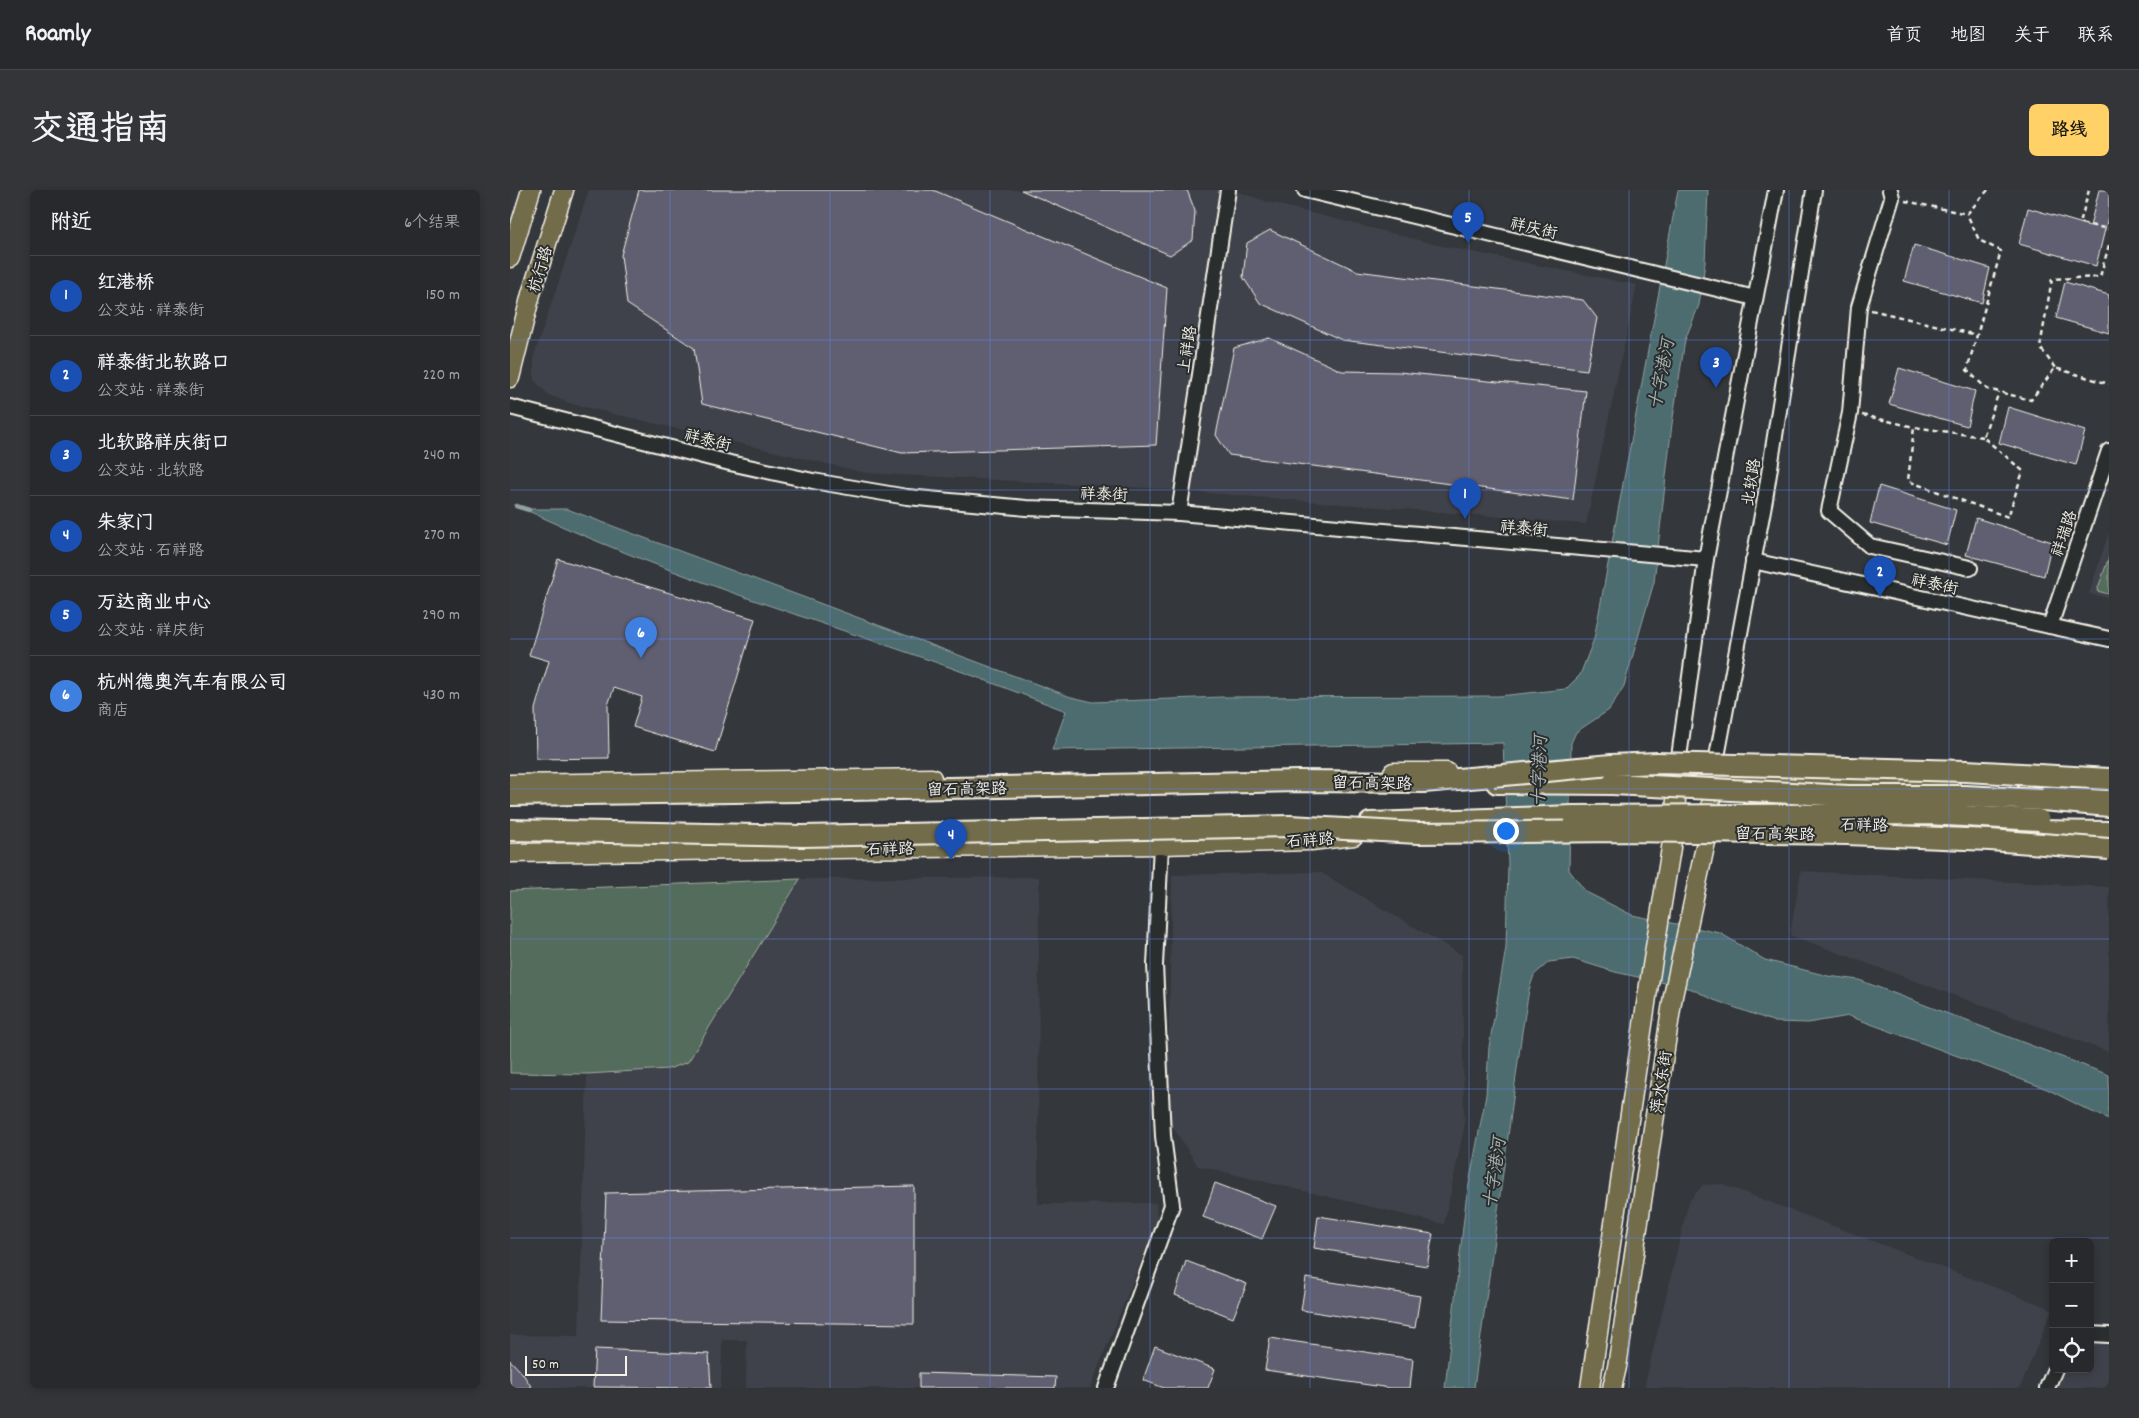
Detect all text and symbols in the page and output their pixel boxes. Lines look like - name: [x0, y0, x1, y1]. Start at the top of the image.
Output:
- text: Roamly: [25, 18, 91, 52]
- text: 首页: [1886, 24, 1922, 49]
- text: 地图: [1950, 24, 1986, 49]
- text: 关于: [2014, 24, 2050, 49]
- text: 联系: [2078, 24, 2114, 49]
- button: 路线: [2029, 104, 2109, 156]
- text: 交通指南: [30, 107, 170, 157]
- pin: 5: [1452, 202, 1484, 243]
- text: 附近: [50, 209, 92, 239]
- text: 6个结果: [404, 212, 460, 235]
- street label: 祥庆街: [1507, 213, 1559, 246]
- street label: 杭行路: [523, 243, 559, 296]
- text: 红港桥: [97, 271, 154, 298]
- text: 1: [64, 284, 68, 307]
- text: 150 m: [426, 284, 460, 307]
- text: 公交站 · 祥泰街: [97, 300, 204, 323]
- street label: 上祥路: [1173, 324, 1204, 375]
- water label: 十字港河: [1644, 334, 1683, 412]
- pin: 3: [1700, 347, 1732, 388]
- text: 祥泰街北软路口: [97, 351, 230, 378]
- text: 2: [63, 364, 70, 387]
- text: 220 m: [423, 364, 460, 387]
- text: 公交站 · 祥泰街: [97, 380, 204, 403]
- street label: 祥泰街: [681, 424, 733, 458]
- text: 北软路祥庆街口: [97, 431, 230, 458]
- text: 3: [62, 444, 70, 467]
- text: 240 m: [423, 444, 460, 467]
- street label: 北软路: [1737, 457, 1768, 508]
- text: 公交站 · 北软路: [97, 460, 204, 483]
- pin: 1: [1449, 478, 1481, 519]
- street label: 祥泰街: [1080, 483, 1128, 508]
- street label: 祥瑞路: [2047, 507, 2084, 560]
- text: 朱家门: [97, 511, 154, 538]
- street label: 祥泰街: [1499, 516, 1549, 543]
- text: 4: [63, 524, 69, 547]
- text: 270 m: [424, 524, 460, 547]
- text: 公交站 · 石祥路: [97, 540, 204, 563]
- pin: 2: [1864, 556, 1896, 597]
- street label: 祥泰街: [1909, 569, 1960, 602]
- text: 万达商业中心: [97, 591, 211, 618]
- text: 5: [62, 604, 70, 627]
- text: 290 m: [422, 604, 460, 627]
- pin: 6: [625, 617, 657, 658]
- text: 公交站 · 祥庆街: [97, 620, 204, 643]
- text: 杭州德奥汽车有限公司: [97, 671, 287, 698]
- text: 6: [62, 684, 70, 707]
- text: 430 m: [423, 684, 460, 707]
- text: 商店: [97, 700, 129, 723]
- water label: 十字港河: [1528, 732, 1555, 808]
- street label: 留石高架路: [1332, 772, 1412, 797]
- street label: 留石高架路: [927, 778, 1007, 803]
- street label: 石祥路: [1840, 815, 1888, 838]
- your location: [1493, 818, 1519, 844]
- pin: 4: [935, 819, 967, 860]
- street label: 留石高架路: [1735, 823, 1815, 848]
- street label: 石祥路: [1285, 828, 1335, 855]
- street label: 石祥路: [866, 839, 914, 862]
- street label: 萍水东街: [1646, 1049, 1679, 1116]
- water label: 十字港河: [1479, 1133, 1514, 1211]
- map controls: [2049, 1238, 2094, 1373]
- button: +: [2049, 1238, 2094, 1283]
- button: −: [2049, 1283, 2094, 1328]
- button: locate: [2049, 1328, 2094, 1373]
- scale bar: [525, 1353, 628, 1376]
- text: 50 m: [532, 1355, 559, 1375]

